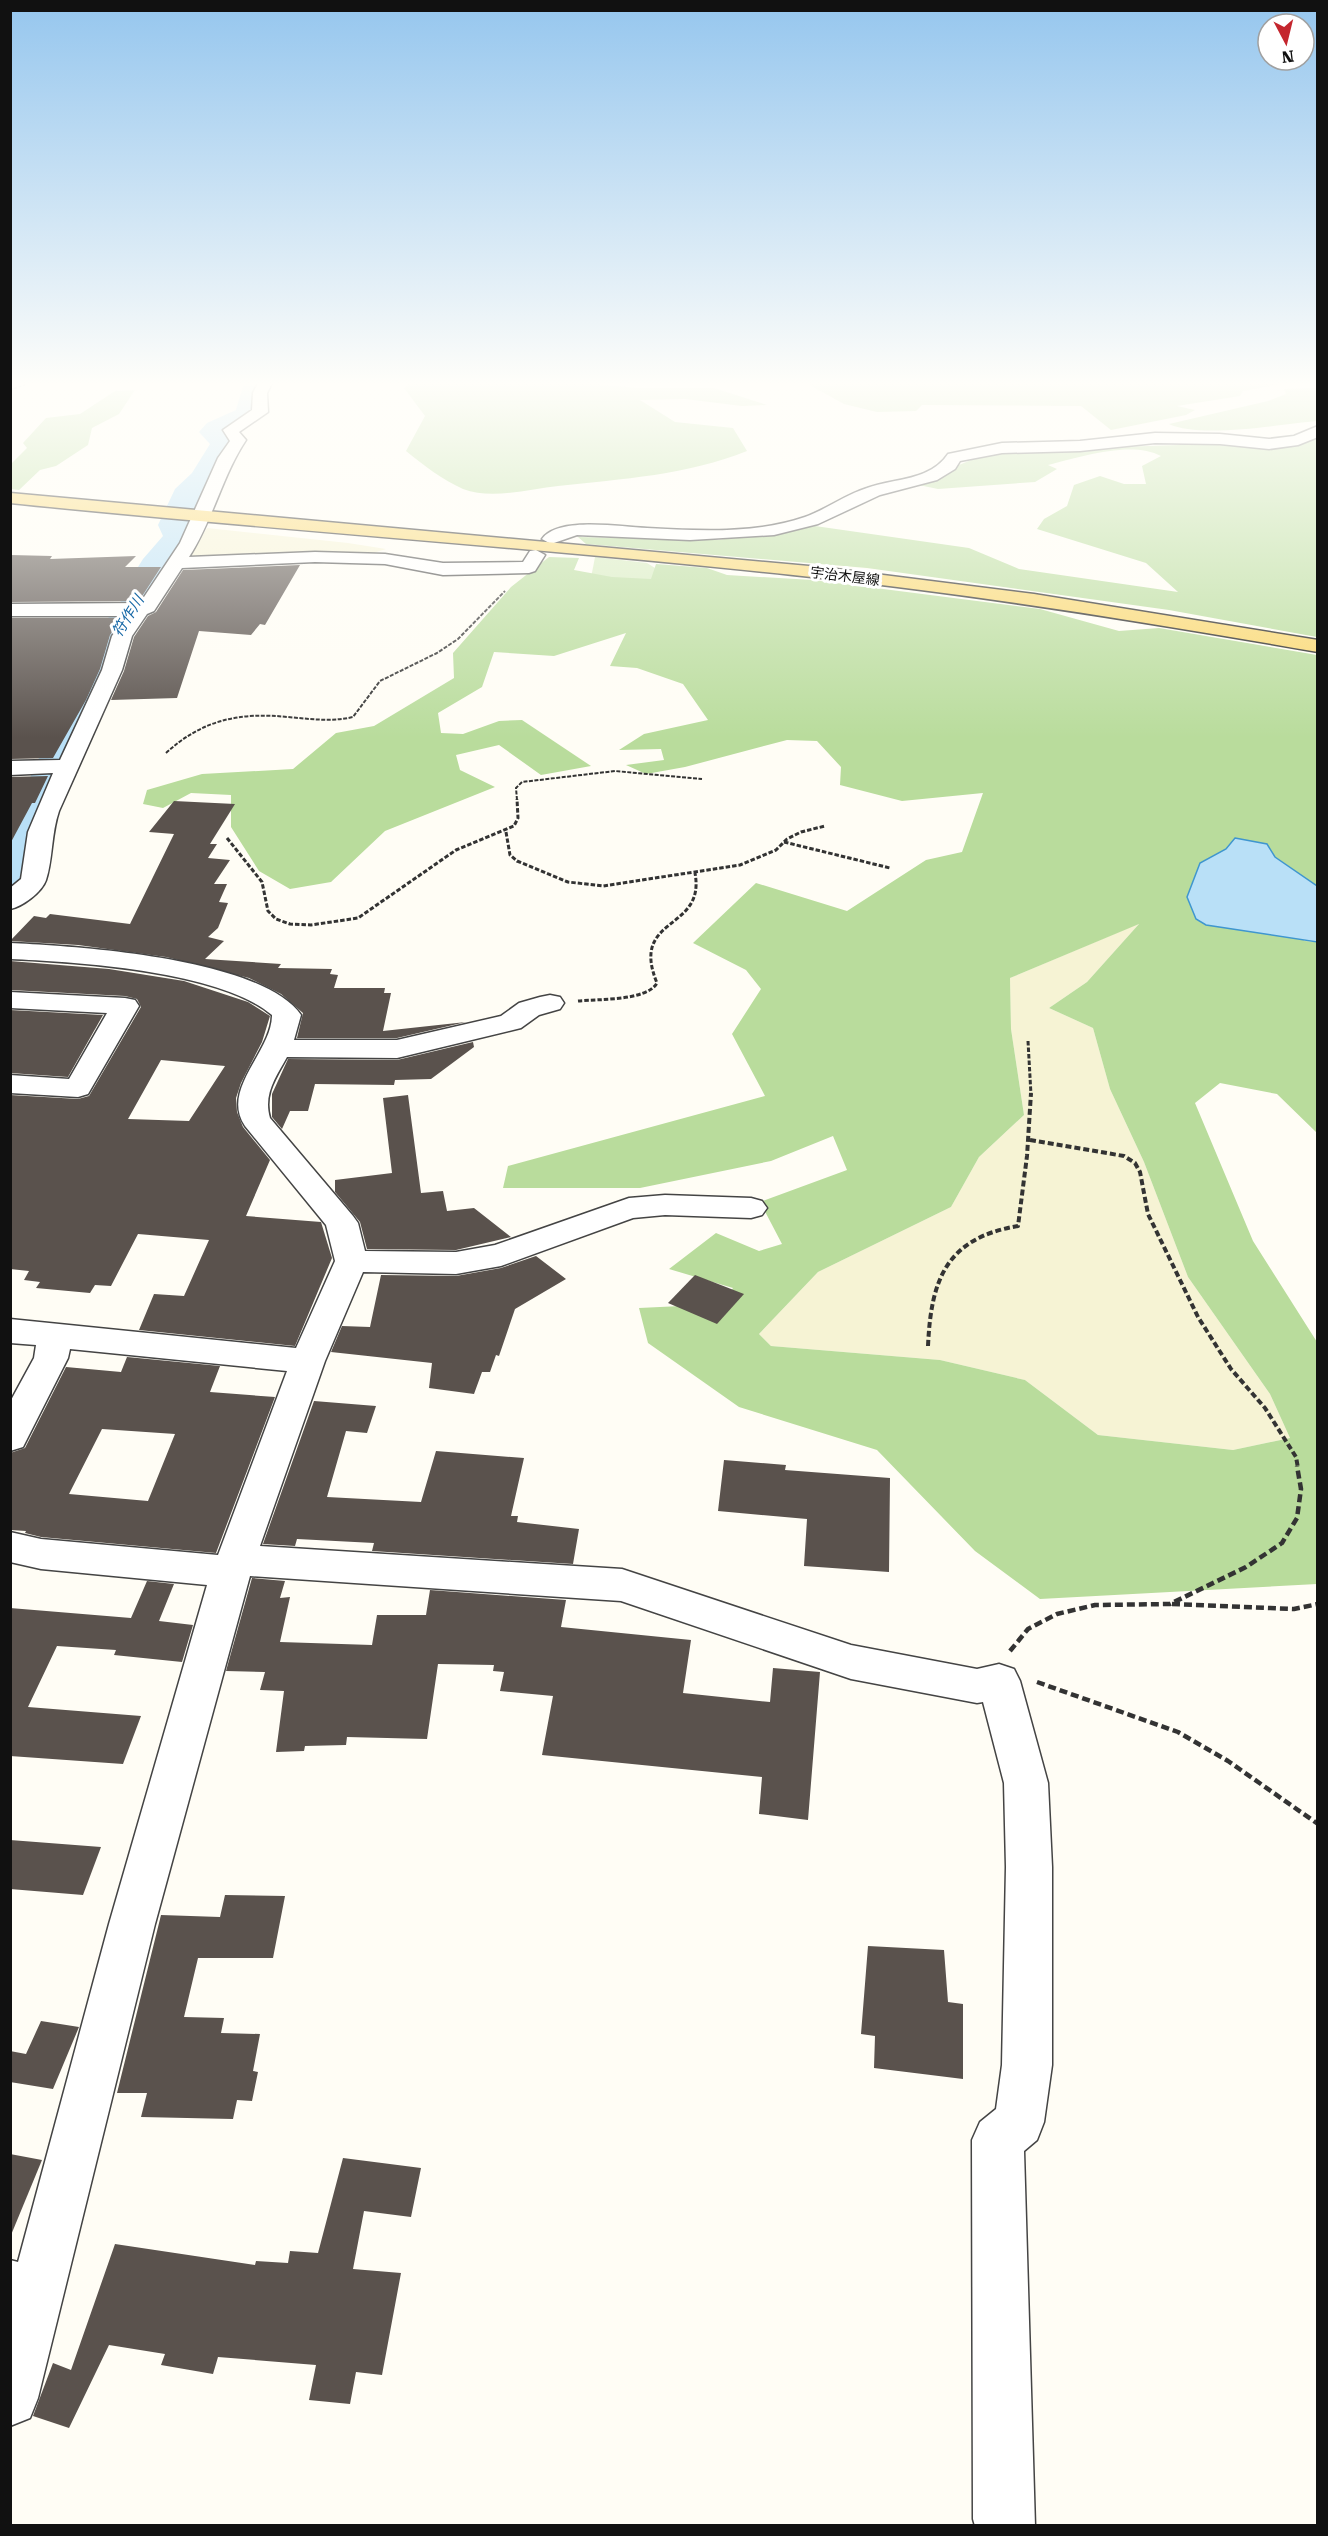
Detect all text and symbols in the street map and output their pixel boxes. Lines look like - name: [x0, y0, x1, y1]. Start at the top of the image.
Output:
- north arrow: [1256, 12, 1316, 72]
- text: N: [1280, 46, 1295, 67]
- street label: 宇治木屋線: [809, 564, 881, 588]
- water label: 符作川: [108, 590, 149, 640]

